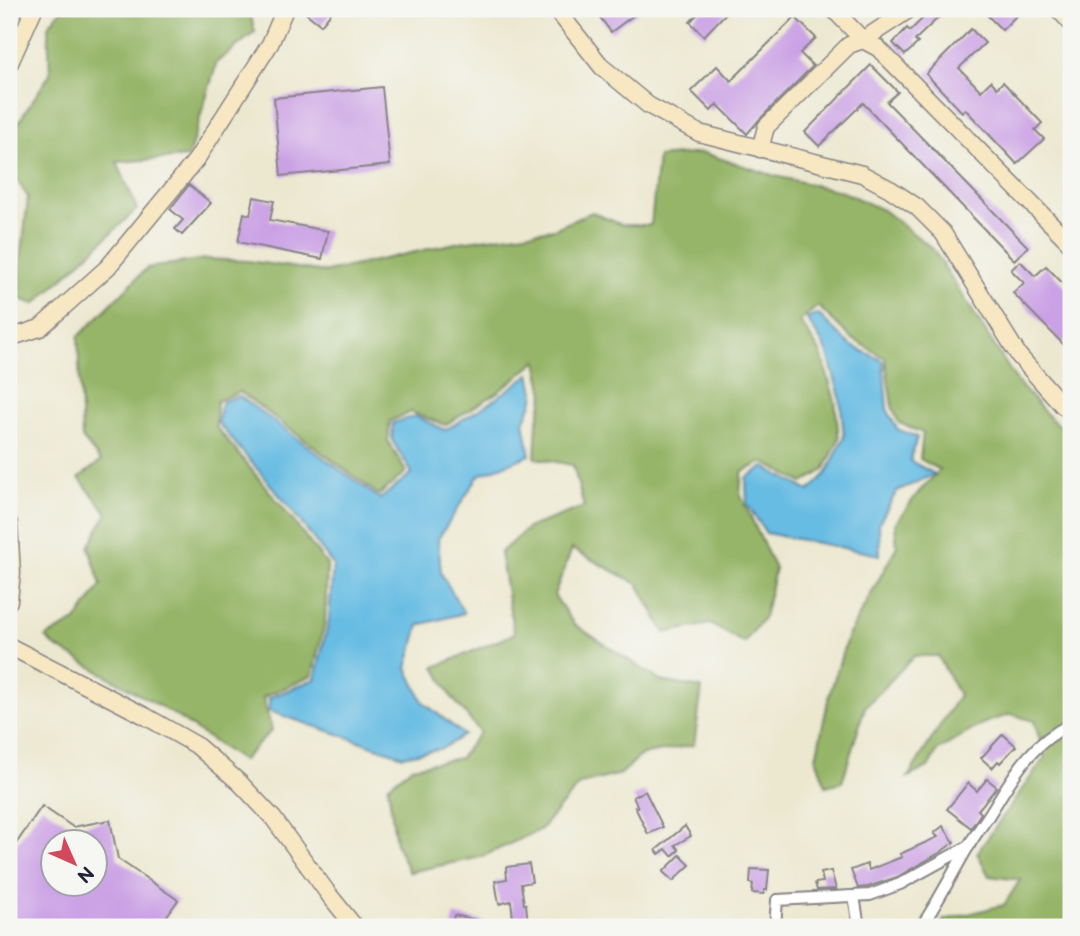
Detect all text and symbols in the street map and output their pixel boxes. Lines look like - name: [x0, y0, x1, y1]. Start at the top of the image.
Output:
- north arrow: [38, 828, 108, 898]
- text: N: [72, 861, 98, 887]

